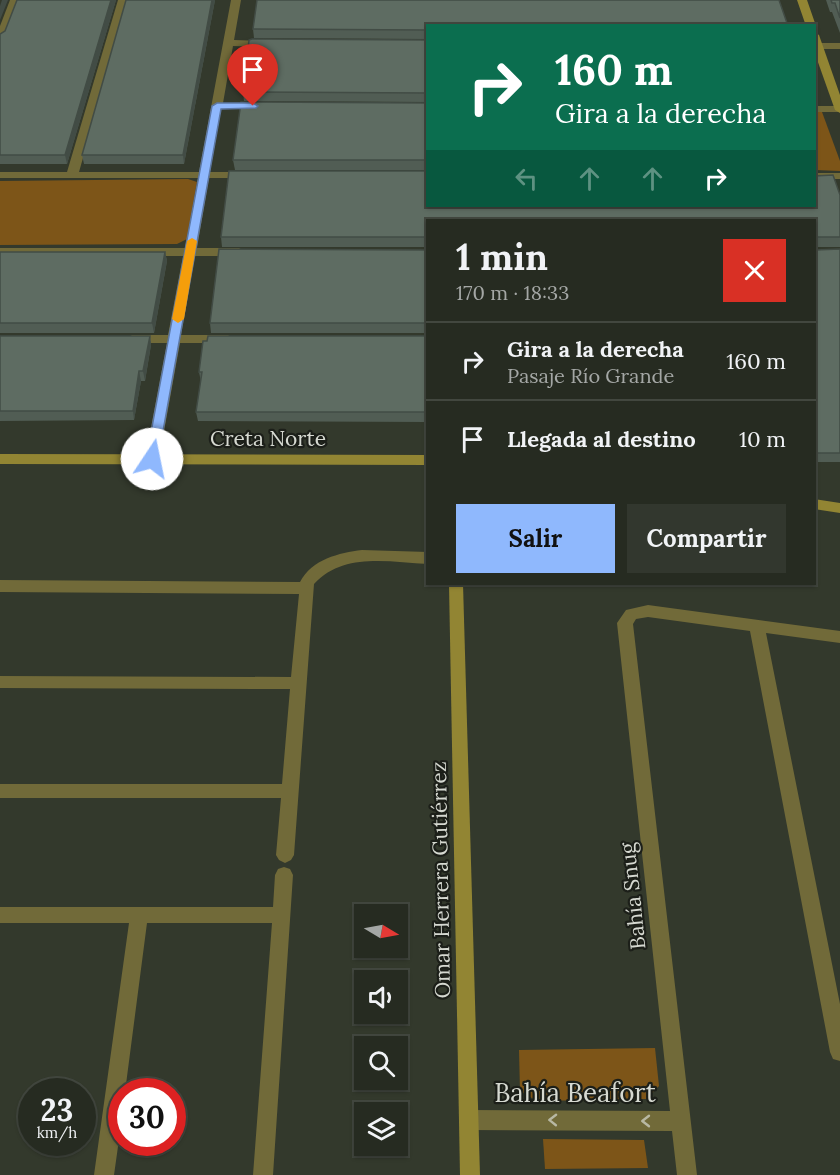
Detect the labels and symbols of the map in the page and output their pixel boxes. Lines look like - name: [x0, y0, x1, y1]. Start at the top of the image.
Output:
- pin: [227, 44, 278, 106]
- street label: Creta Norte: [210, 425, 326, 452]
- position arrow: [120, 427, 184, 491]
- street label: Omar Herrera Gutiérrez: [425, 761, 456, 999]
- street label: Bahía Snug: [613, 841, 652, 951]
- north arrow: [354, 904, 408, 958]
- street label: Bahía Beafort: [494, 1076, 656, 1109]
- speed limit sign: 30: [108, 1078, 186, 1156]
- one-way arrow: [548, 1114, 557, 1126]
- one-way arrow: [641, 1115, 650, 1127]

